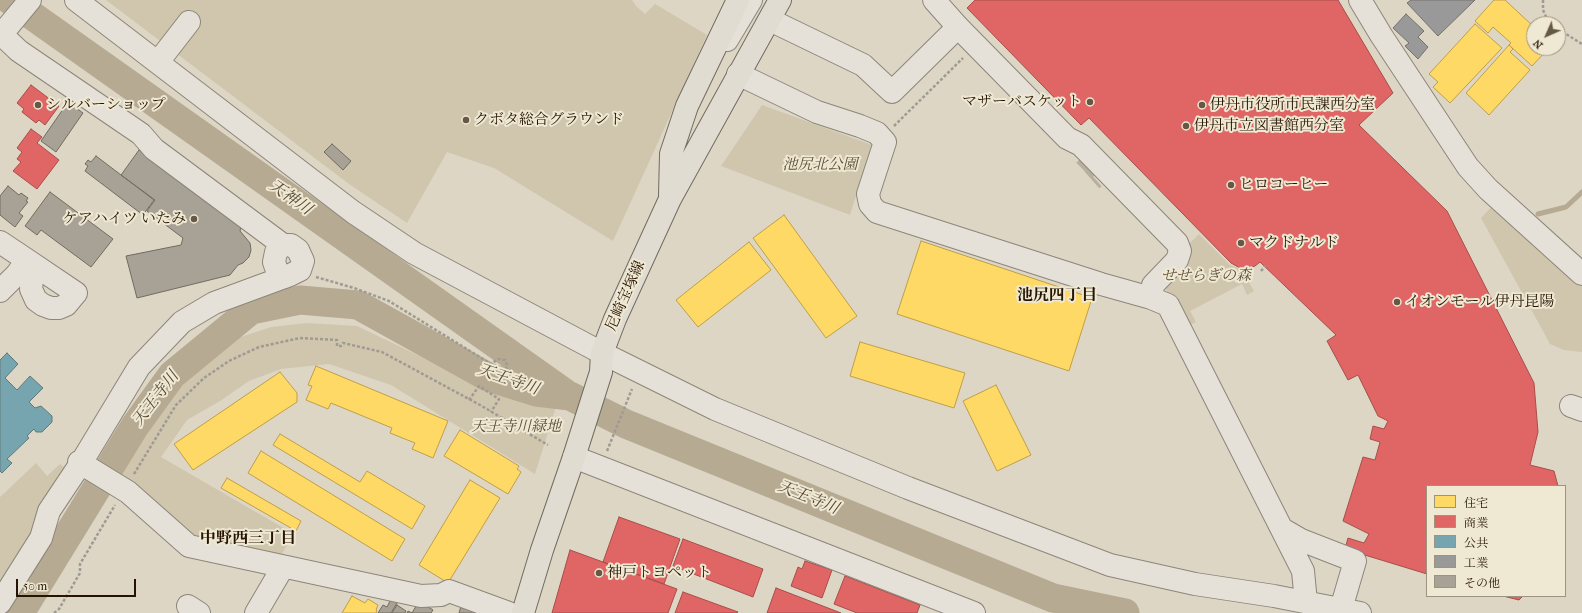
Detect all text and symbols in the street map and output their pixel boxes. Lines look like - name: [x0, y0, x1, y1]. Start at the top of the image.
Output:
- north arrow: [1526, 16, 1566, 56]
- text: N: [1530, 37, 1545, 52]
- place label: マザーバスケット: [962, 93, 1082, 111]
- place label: シルバーショップ: [46, 96, 166, 114]
- place label: 伊丹市役所市民課西分室: [1210, 96, 1375, 114]
- marker: マザーバスケット: [1085, 97, 1095, 107]
- marker: シルバーショップ: [33, 100, 43, 110]
- marker: 伊丹市役所市民課西分室: [1197, 100, 1207, 110]
- place label: クボタ総合グラウンド: [474, 111, 624, 129]
- marker: クボタ総合グラウンド: [461, 115, 471, 125]
- place label: 伊丹市立図書館西分室: [1194, 117, 1344, 135]
- marker: 伊丹市立図書館西分室: [1181, 121, 1191, 131]
- park label: 池尻北公園: [783, 156, 857, 174]
- water label: 天神川: [265, 176, 315, 220]
- place label: ヒロコーヒー: [1239, 176, 1328, 194]
- marker: ヒロコーヒー: [1226, 180, 1236, 190]
- place label: ケアハイツ いたみ: [63, 210, 186, 228]
- marker: ケアハイツ いたみ: [189, 214, 199, 224]
- place label: マクドナルド: [1249, 234, 1339, 252]
- marker: マクドナルド: [1236, 238, 1246, 248]
- street label: 尼崎宝塚線: [603, 258, 649, 334]
- park label: せせらぎの森: [1161, 267, 1251, 285]
- district label: 池尻四丁目: [1017, 286, 1097, 306]
- place label: イオンモール伊丹昆陽: [1405, 293, 1554, 311]
- marker: イオンモール伊丹昆陽: [1392, 297, 1402, 307]
- water label: 天王寺川: [475, 361, 541, 399]
- water label: 天王寺川: [129, 368, 183, 430]
- park label: 天王寺川緑地: [471, 418, 561, 436]
- water label: 天王寺川: [775, 477, 841, 519]
- legend: [1426, 485, 1566, 597]
- text: 住宅: [1464, 496, 1488, 510]
- text: 商業: [1464, 516, 1488, 530]
- district label: 中野西三丁目: [200, 529, 296, 549]
- text: 公共: [1464, 536, 1488, 550]
- text: 工業: [1464, 556, 1488, 570]
- place label: 神戸トヨペット: [607, 564, 712, 582]
- marker: 神戸トヨペット: [594, 568, 604, 578]
- scale bar: [18, 571, 138, 597]
- text: その他: [1464, 576, 1500, 590]
- text: 50 m: [23, 579, 47, 593]

